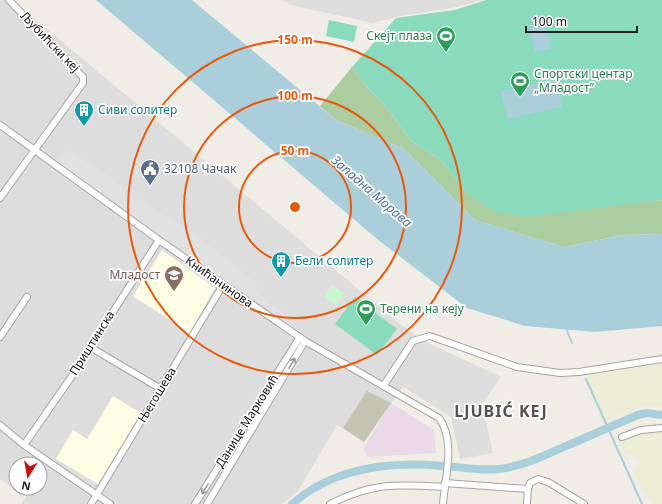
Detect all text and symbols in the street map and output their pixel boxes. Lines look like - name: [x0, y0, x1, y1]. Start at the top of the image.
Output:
- street label: Љубићски кеј: [17, 7, 84, 76]
- scale bar: [526, 8, 637, 34]
- text: 100 m: [532, 13, 567, 30]
- sports icon: Скејт плаза: [435, 25, 457, 53]
- place label: Скејт плаза: [366, 27, 432, 44]
- text: 150 m: [277, 31, 313, 48]
- place label: Спортски центар „Младост”: [534, 65, 632, 96]
- sports icon: Спортски центар „Младост”: [509, 70, 531, 98]
- text: 100 m: [277, 87, 313, 104]
- building icon: Сиви солитер: [73, 99, 95, 127]
- place label: Сиви солитер: [98, 101, 177, 118]
- text: 50 m: [281, 142, 309, 159]
- water label: Западна Морава: [327, 150, 417, 231]
- public building icon: 32108 Чачак: [139, 158, 161, 186]
- place label: 32108 Чачак: [164, 160, 237, 177]
- centre of rings: [288, 200, 302, 214]
- building icon: Бели солитер: [270, 250, 292, 278]
- street label: Книћанинова: [182, 252, 257, 311]
- place label: Бели солитер: [295, 252, 373, 269]
- school or university icon: Младост: [163, 264, 185, 292]
- place label: Младост: [109, 266, 160, 283]
- sports icon: Терени на кеју: [355, 298, 377, 326]
- place label: Терени на кеју: [380, 300, 465, 317]
- street label: Приштинска: [65, 307, 118, 378]
- one-way arrow: [289, 357, 297, 369]
- street label: Његошева: [133, 364, 180, 426]
- street label: Данице Марковић: [211, 371, 282, 471]
- district label: LJUBIĆ KEJ: [454, 400, 548, 422]
- north arrow: [8, 456, 48, 496]
- text: N: [20, 478, 32, 495]
- one-way arrow: [200, 483, 208, 495]

